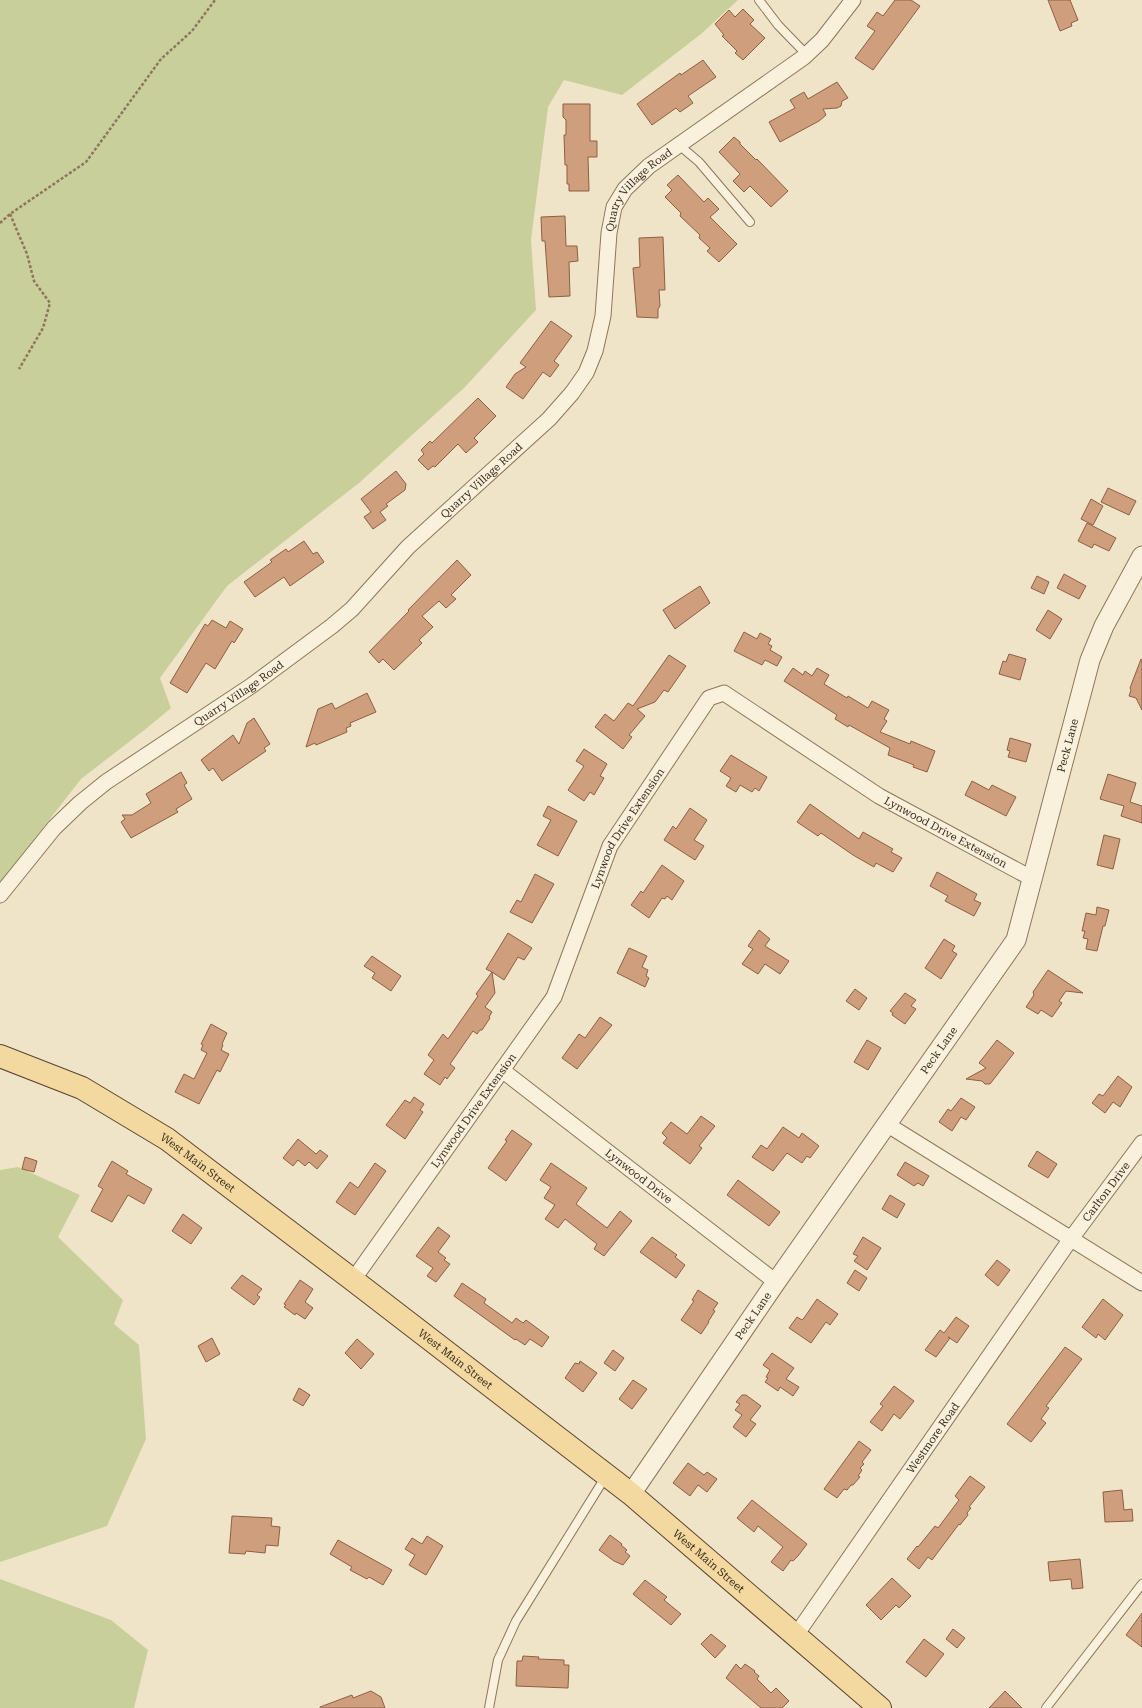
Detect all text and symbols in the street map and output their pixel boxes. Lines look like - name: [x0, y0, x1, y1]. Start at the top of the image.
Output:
- street label: Quarry Village Road: [603, 145, 675, 233]
- street label: Quarry Village Road: [438, 440, 525, 521]
- street label: Quarry Village Road: [191, 658, 286, 729]
- street label: Peck Lane: [1054, 717, 1081, 774]
- street label: Lynwood Drive Extension: [588, 765, 667, 890]
- street label: Lynwood Drive Extension: [882, 794, 1009, 870]
- street label: Peck Lane: [918, 1024, 960, 1076]
- street label: Lynwood Drive Extension: [428, 1051, 519, 1170]
- street label: West Main Street: [158, 1130, 238, 1195]
- street label: Lynwood Drive: [603, 1146, 675, 1206]
- street label: Carlton Drive: [1079, 1159, 1132, 1224]
- street label: Peck Lane: [732, 1289, 774, 1342]
- street label: West Main Street: [416, 1326, 495, 1392]
- street label: Westmore Road: [904, 1400, 962, 1476]
- street label: West Main Street: [670, 1527, 747, 1595]

